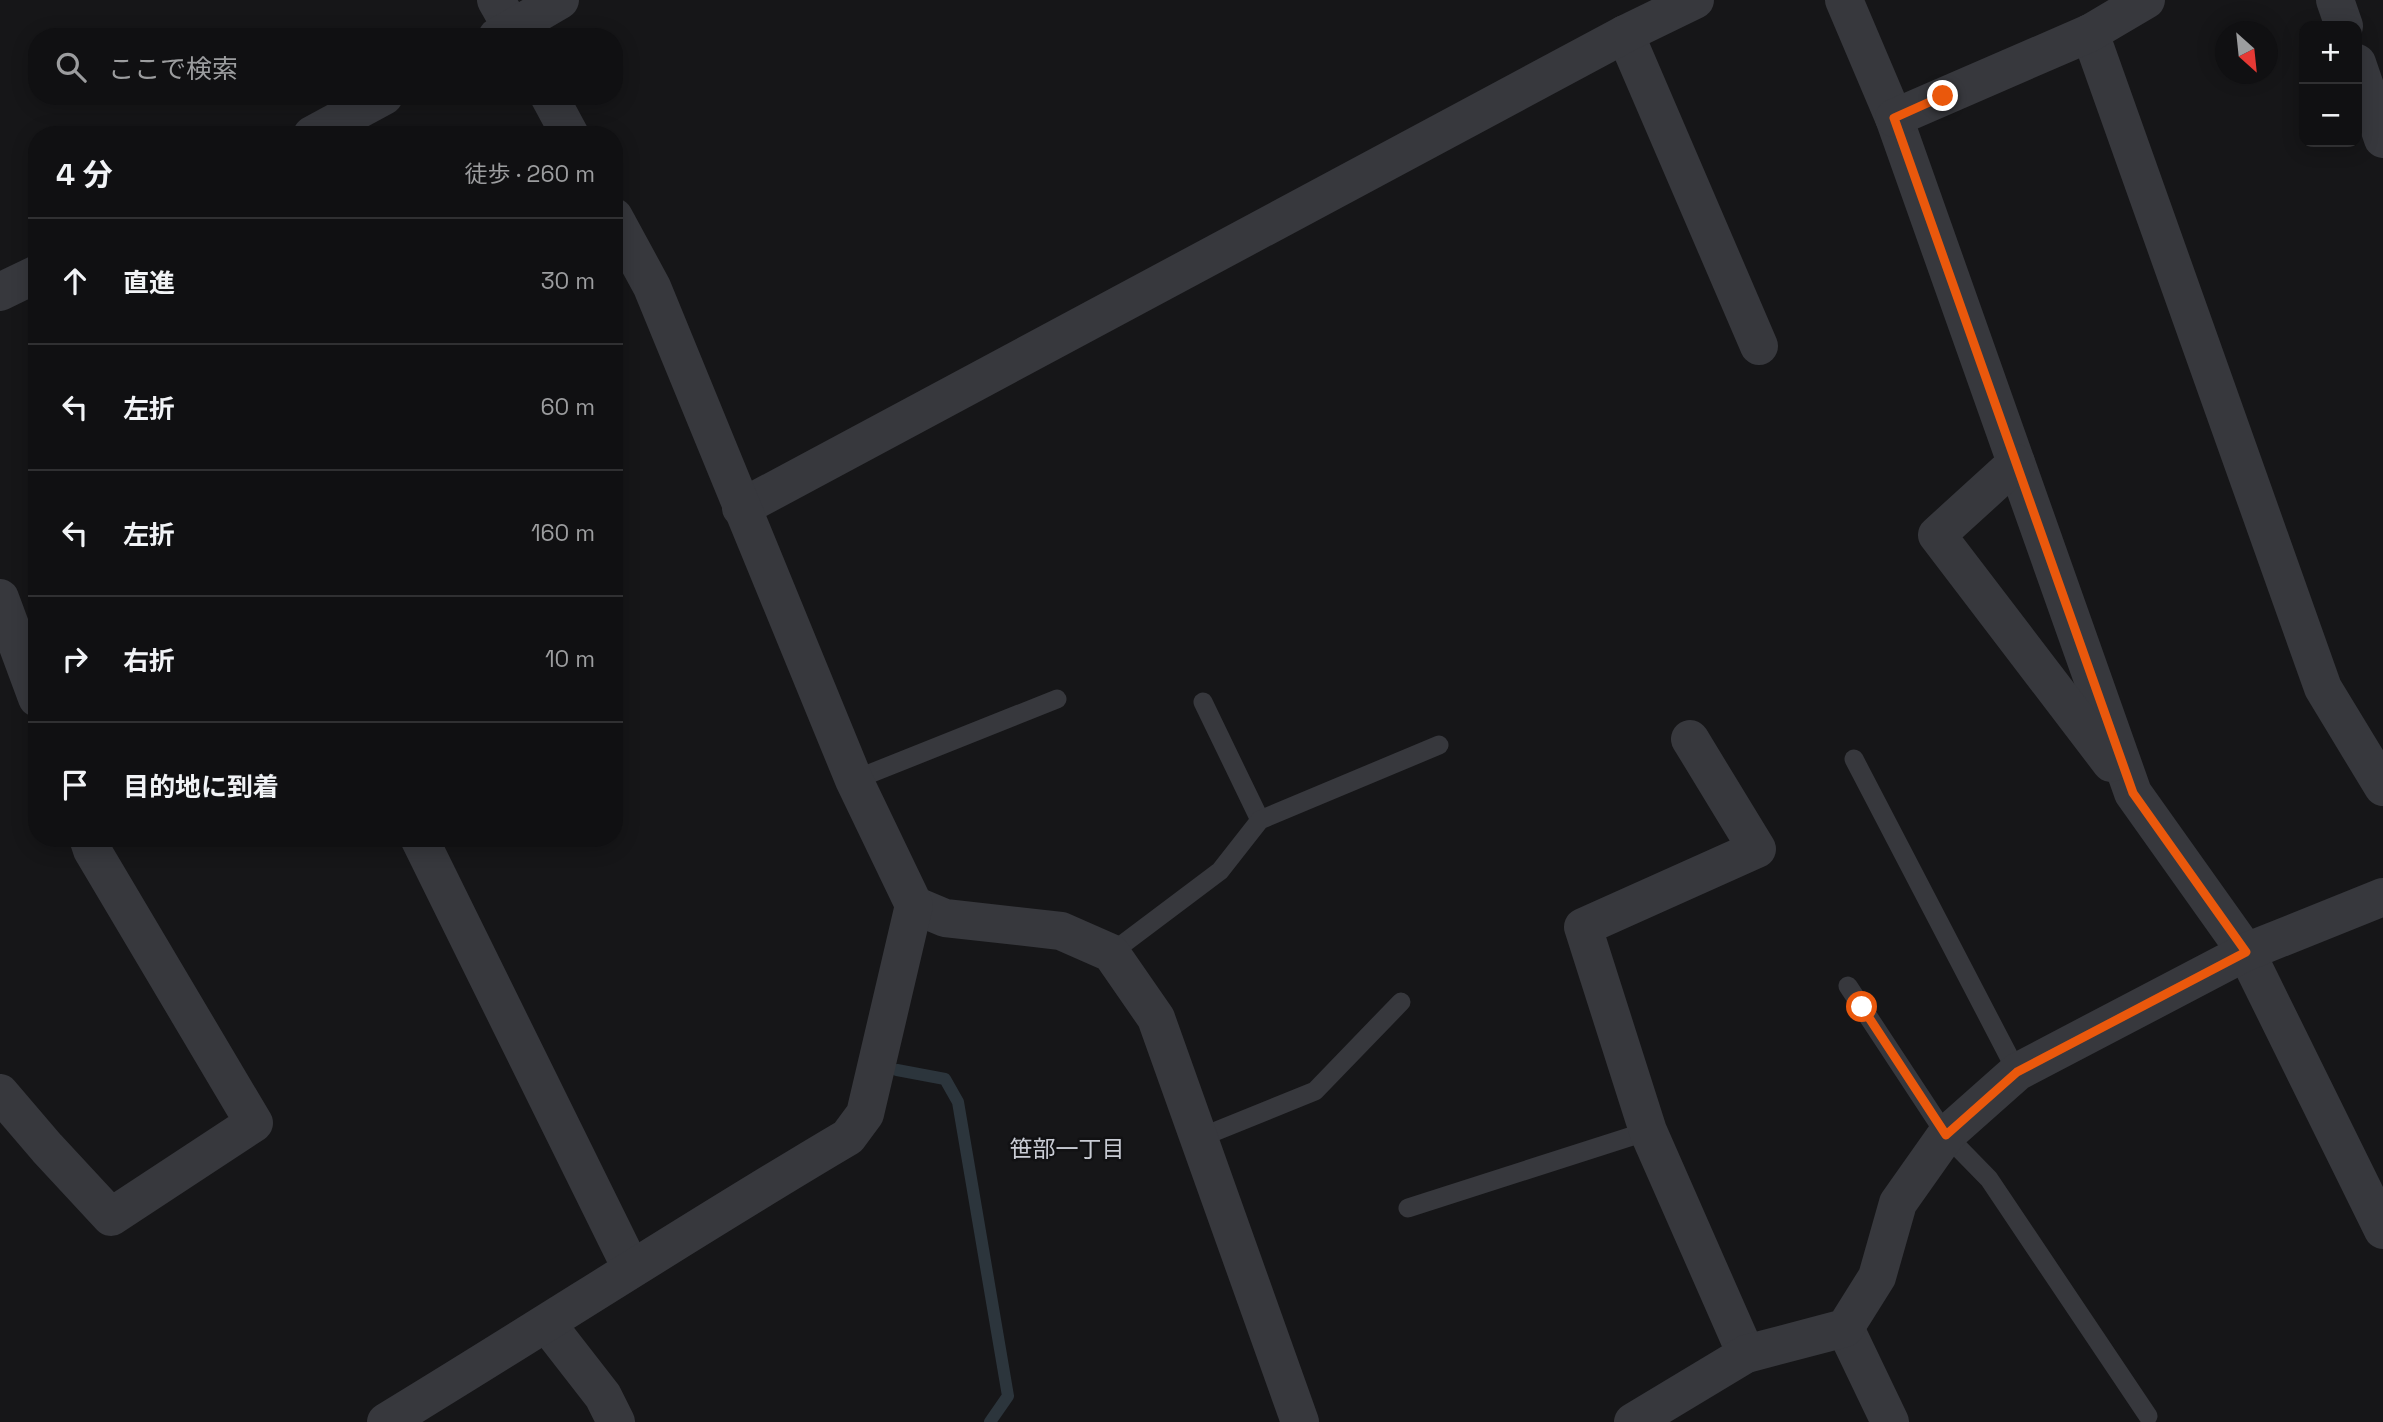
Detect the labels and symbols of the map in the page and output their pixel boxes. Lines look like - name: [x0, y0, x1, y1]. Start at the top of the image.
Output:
- north arrow: [2215, 21, 2278, 84]
- route end: [1927, 80, 1958, 111]
- route start: [1846, 991, 1877, 1022]
- district label: 笹部一丁目: [1010, 1134, 1125, 1164]

